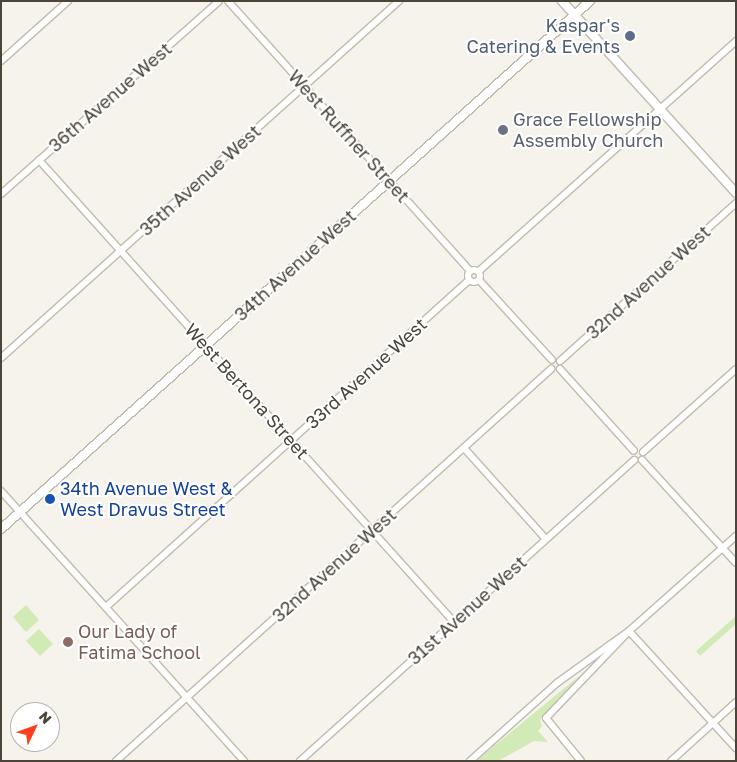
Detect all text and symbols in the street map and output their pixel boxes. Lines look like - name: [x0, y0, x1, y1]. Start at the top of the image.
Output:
- place label: Kaspar's Catering & Events: [466, 15, 620, 58]
- marker: Kaspar's Catering & Events: [624, 30, 636, 42]
- street label: 36th Avenue West: [44, 38, 176, 156]
- street label: West Ruffner Street: [284, 65, 414, 207]
- place label: Grace Fellowship Assembly Church: [513, 109, 663, 152]
- street label: 35th Avenue West: [135, 120, 265, 240]
- marker: Grace Fellowship Assembly Church: [497, 124, 509, 136]
- street label: 34th Avenue West: [230, 205, 360, 325]
- street label: 32nd Avenue West: [582, 221, 714, 343]
- street label: 33rd Avenue West: [301, 313, 431, 433]
- street label: West Bertona Street: [180, 319, 314, 463]
- place label: 34th Avenue West & West Dravus Street: [60, 478, 233, 520]
- marker: 34th Avenue West & West Dravus Street: [44, 493, 56, 505]
- street label: 32nd Avenue West: [268, 504, 400, 626]
- street label: 31st Avenue West: [403, 551, 531, 669]
- place label: Our Lady of Fatima School: [78, 621, 201, 664]
- marker: Our Lady of Fatima School: [62, 636, 74, 648]
- north arrow: [10, 702, 60, 752]
- text: N: [36, 708, 56, 727]

